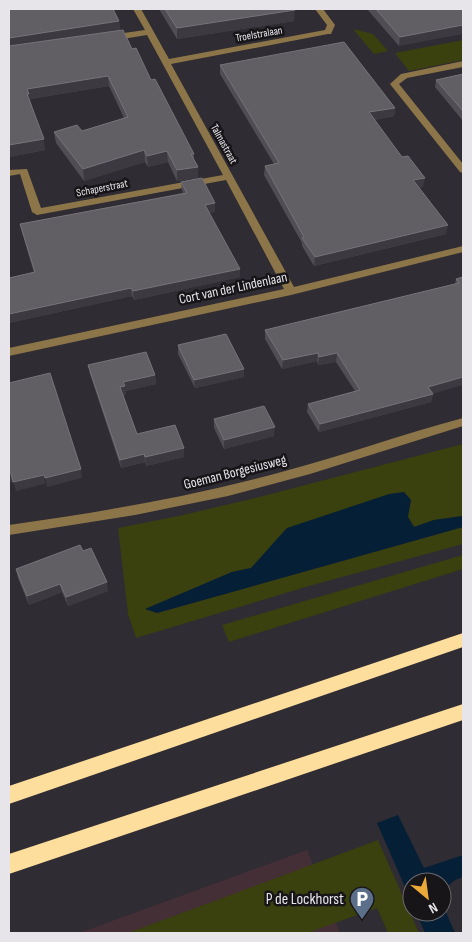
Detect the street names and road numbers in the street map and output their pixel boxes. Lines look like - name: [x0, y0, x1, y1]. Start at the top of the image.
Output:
- street label: Troelstralaan: [235, 23, 284, 45]
- street label: Talmastraat: [208, 122, 241, 167]
- street label: Schaperstraat: [75, 177, 129, 199]
- street label: Cort van der Lindenlaan: [177, 268, 289, 308]
- street label: Goeman Borgesiusweg: [182, 451, 289, 493]

